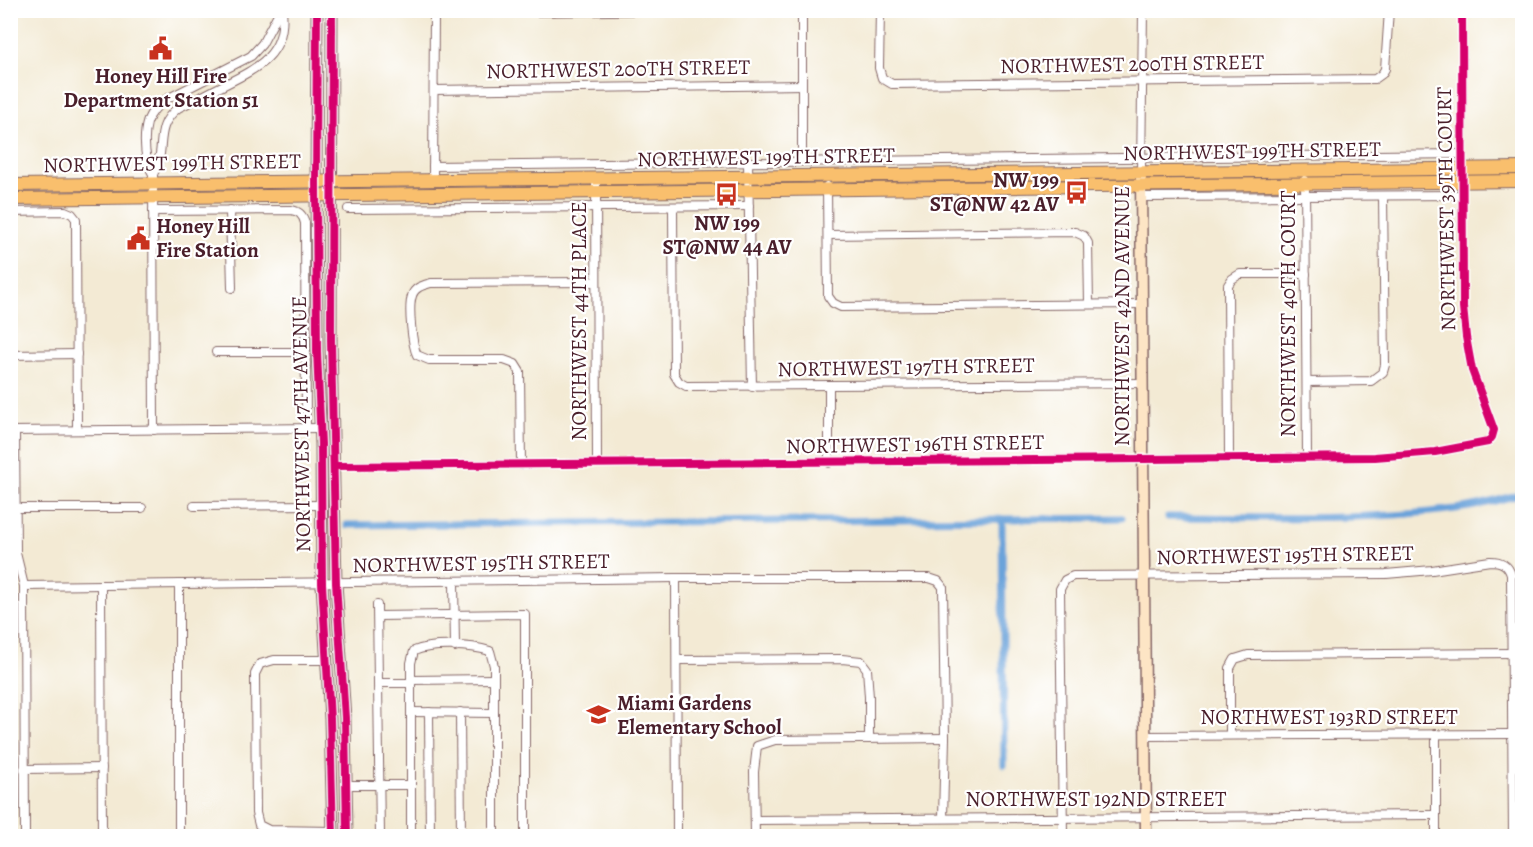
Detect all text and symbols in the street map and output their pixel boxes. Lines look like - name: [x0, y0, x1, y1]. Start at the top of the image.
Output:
- public building icon: Honey Hill Fire Department Station 51: [148, 35, 174, 61]
- street label: NORTHWEST 200TH STREET: [1000, 48, 1265, 80]
- street label: NORTHWEST 200TH STREET: [486, 53, 751, 85]
- place label: Honey Hill Fire Department Station 51: [63, 62, 259, 114]
- street label: NORTHWEST 39TH COURT: [1430, 86, 1462, 331]
- street label: NORTHWEST 199TH STREET: [1123, 135, 1382, 167]
- street label: NORTHWEST 199TH STREET: [637, 141, 896, 173]
- street label: NORTHWEST 199TH STREET: [43, 147, 302, 179]
- place label: NW 199 ST@NW 42 AV: [930, 166, 1060, 218]
- bus stop icon: NW 199 ST@NW 42 AV: [1064, 179, 1090, 205]
- bus stop icon: NW 199 ST@NW 44 AV: [714, 182, 740, 208]
- street label: NORTHWEST 42ND AVENUE: [1108, 186, 1136, 446]
- street label: NORTHWEST 40TH COURT: [1274, 190, 1302, 437]
- street label: NORTHWEST 44TH PLACE: [565, 201, 593, 441]
- place label: NW 199 ST@NW 44 AV: [662, 209, 792, 261]
- place label: Honey Hill Fire Station: [156, 212, 259, 264]
- public building icon: Honey Hill Fire Station: [125, 225, 151, 251]
- street label: NORTHWEST 47TH AVENUE: [285, 295, 317, 553]
- street label: NORTHWEST 197TH STREET: [777, 351, 1035, 383]
- street label: NORTHWEST 196TH STREET: [786, 428, 1045, 460]
- street label: NORTHWEST 195TH STREET: [1156, 539, 1414, 571]
- street label: NORTHWEST 195TH STREET: [352, 547, 610, 579]
- place label: Miami Gardens Elementary School: [617, 689, 782, 741]
- school or university icon: Miami Gardens Elementary School: [586, 702, 612, 728]
- street label: NORTHWEST 193RD STREET: [1200, 703, 1458, 731]
- street label: NORTHWEST 192ND STREET: [966, 785, 1227, 813]

